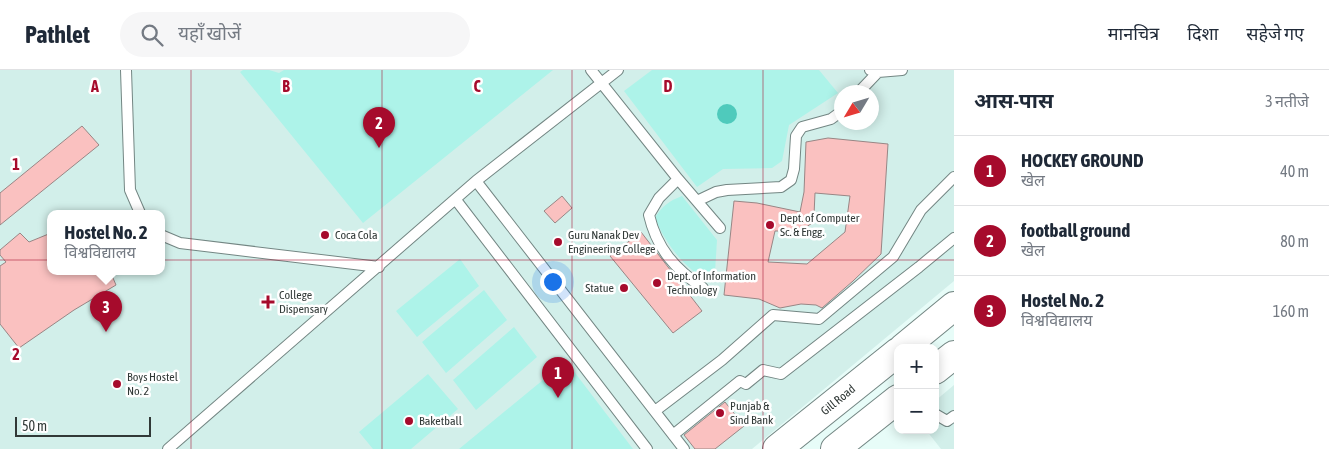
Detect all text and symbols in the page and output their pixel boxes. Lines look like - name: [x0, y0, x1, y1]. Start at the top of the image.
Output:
- search box: [120, 12, 470, 57]
- text: Pathlet: [25, 21, 90, 48]
- icon: search: [138, 21, 166, 49]
- text: यहाँ खोजें: [178, 22, 241, 44]
- text: मानचित्र: [1108, 23, 1159, 44]
- text: दिशा: [1187, 23, 1218, 44]
- text: सहेजे गए: [1246, 23, 1304, 44]
- text: A: [90, 77, 99, 95]
- text: B: [282, 77, 290, 95]
- text: C: [473, 77, 481, 95]
- text: D: [664, 77, 673, 95]
- north arrow: [834, 85, 879, 130]
- text: आस-पास: [974, 88, 1053, 112]
- text: 3 नतीजे: [1265, 92, 1309, 110]
- pin: 2: [363, 107, 395, 148]
- text: HOCKEY GROUND: [1021, 149, 1144, 171]
- text: 1: [12, 155, 20, 173]
- text: 1: [986, 162, 994, 180]
- text: 40 m: [1280, 162, 1309, 180]
- text: खेल: [1021, 171, 1045, 189]
- popup: [47, 210, 165, 275]
- place label: Dept. of Computer Sc. & Engg.: [780, 211, 860, 239]
- marker: Dept. of Computer Sc. & Engg.: [764, 219, 776, 231]
- text: football ground: [1021, 219, 1130, 241]
- text: Hostel No. 2: [64, 221, 148, 243]
- place label: Coca Cola: [335, 228, 378, 242]
- place label: Guru Nanak Dev Engineering College: [568, 228, 656, 256]
- marker: Coca Cola: [319, 229, 331, 241]
- text: 2: [986, 232, 994, 250]
- text: 80 m: [1280, 232, 1309, 250]
- marker: Guru Nanak Dev Engineering College: [552, 236, 564, 248]
- text: खेल: [1021, 241, 1045, 259]
- text: विश्वविद्यालय: [64, 243, 136, 261]
- your location: [540, 269, 566, 295]
- place label: Dept. of Information Technology: [667, 269, 756, 297]
- marker: Dept. of Information Technology: [651, 277, 663, 289]
- place label: Statue: [585, 281, 614, 295]
- marker: Statue: [618, 282, 630, 294]
- place label: College Dispensary: [279, 288, 328, 316]
- text: Hostel No. 2: [1021, 289, 1104, 311]
- pin: 3: [90, 291, 122, 332]
- marker: College Dispensary: [261, 295, 275, 309]
- text: 3: [986, 302, 994, 320]
- text: 160 m: [1273, 302, 1309, 320]
- text: विश्वविद्यालय: [1021, 311, 1092, 329]
- map controls: [894, 344, 939, 434]
- button: +: [894, 344, 939, 389]
- text: 2: [12, 345, 20, 363]
- pin: 1: [542, 357, 574, 398]
- place label: Boys Hostel No. 2: [127, 370, 179, 398]
- marker: Boys Hostel No. 2: [111, 378, 123, 390]
- street label: Gill Road: [818, 382, 858, 418]
- button: −: [894, 389, 939, 434]
- place label: Punjab & Sind Bank: [730, 399, 774, 427]
- marker: Punjab & Sind Bank: [714, 407, 726, 419]
- scale bar: [15, 414, 151, 437]
- place label: Baketball: [419, 414, 463, 428]
- marker: Baketball: [403, 415, 415, 427]
- text: 50 m: [22, 418, 47, 434]

